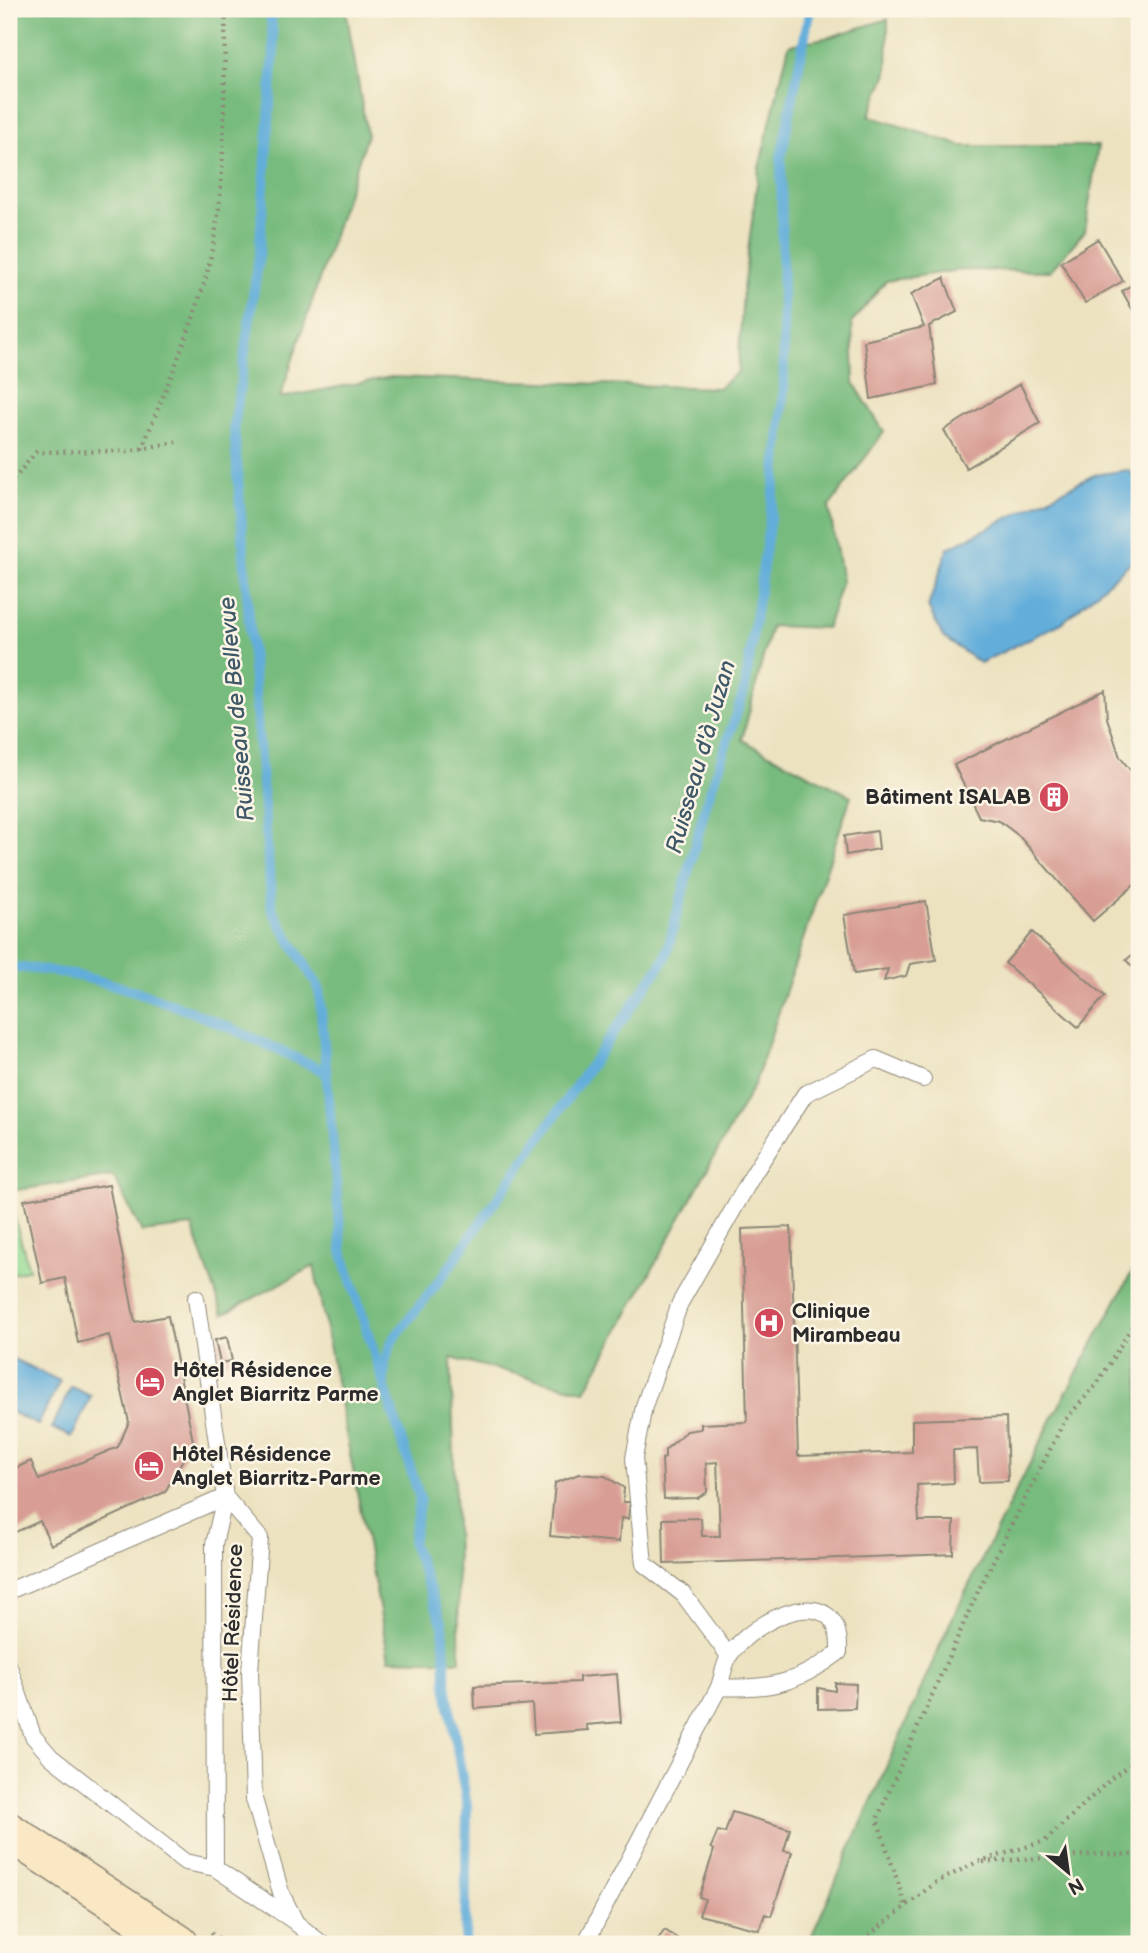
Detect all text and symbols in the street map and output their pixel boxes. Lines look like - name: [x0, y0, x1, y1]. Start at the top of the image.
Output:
- water label: Ruisseau de Bellevue: [213, 595, 261, 823]
- water label: Ruisseau d'à Juzan: [660, 657, 742, 857]
- building icon: Bâtiment ISALAB: [1037, 780, 1071, 814]
- place label: Bâtiment ISALAB: [865, 785, 1031, 810]
- place label: Clinique Mirambeau: [792, 1299, 901, 1348]
- hospital icon: Clinique Mirambeau: [752, 1306, 786, 1340]
- place label: Hôtel Résidence Anglet Biarritz Parme: [172, 1358, 379, 1407]
- hotel icon: Hôtel Résidence Anglet Biarritz Parme: [133, 1365, 167, 1399]
- place label: Hôtel Résidence Anglet Biarritz-Parme: [171, 1442, 381, 1491]
- hotel icon: Hôtel Résidence Anglet Biarritz-Parme: [132, 1449, 166, 1483]
- street label: Hôtel Résidence: [218, 1543, 248, 1703]
- north arrow: [1032, 1838, 1102, 1908]
- text: N: [1064, 1872, 1087, 1899]

